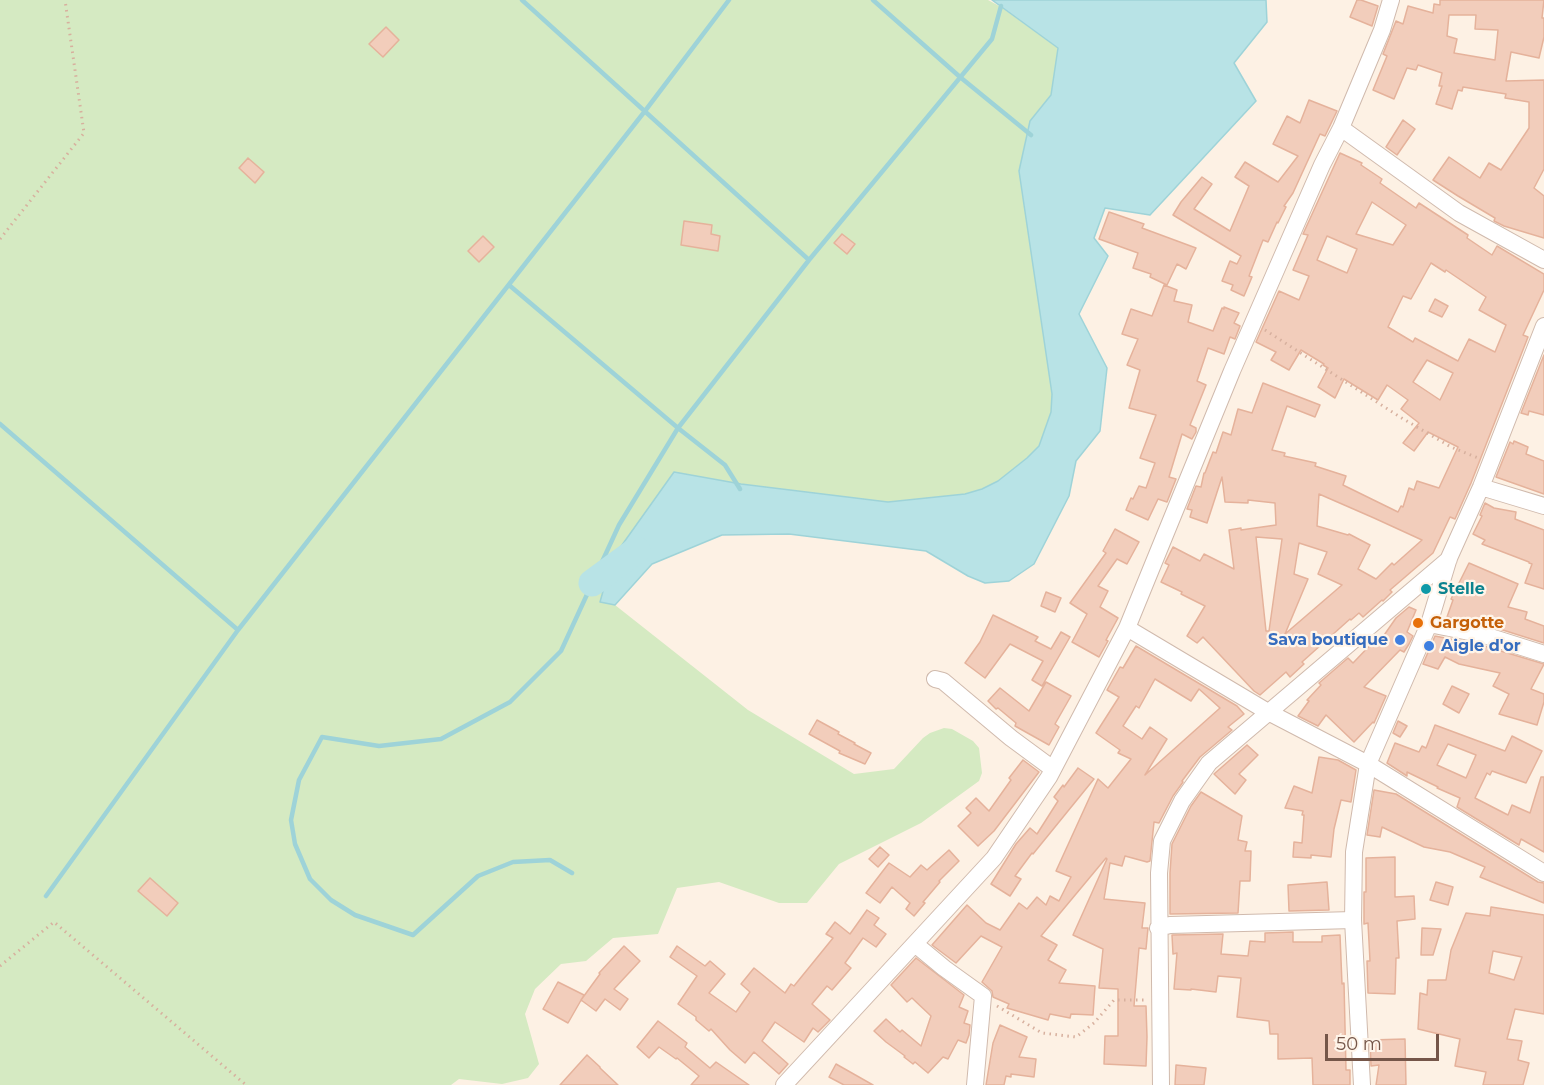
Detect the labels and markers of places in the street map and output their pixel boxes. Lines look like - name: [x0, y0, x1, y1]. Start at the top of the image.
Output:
- place label: Stelle: [1438, 579, 1485, 599]
- marker: Stelle: [1419, 582, 1433, 596]
- place label: Gargotte: [1430, 613, 1504, 633]
- marker: Gargotte: [1411, 616, 1425, 630]
- place label: Sava boutique: [1268, 630, 1388, 650]
- marker: Sava boutique: [1393, 633, 1407, 647]
- place label: Aigle d'or: [1441, 636, 1521, 656]
- marker: Aigle d'or: [1422, 639, 1436, 653]

